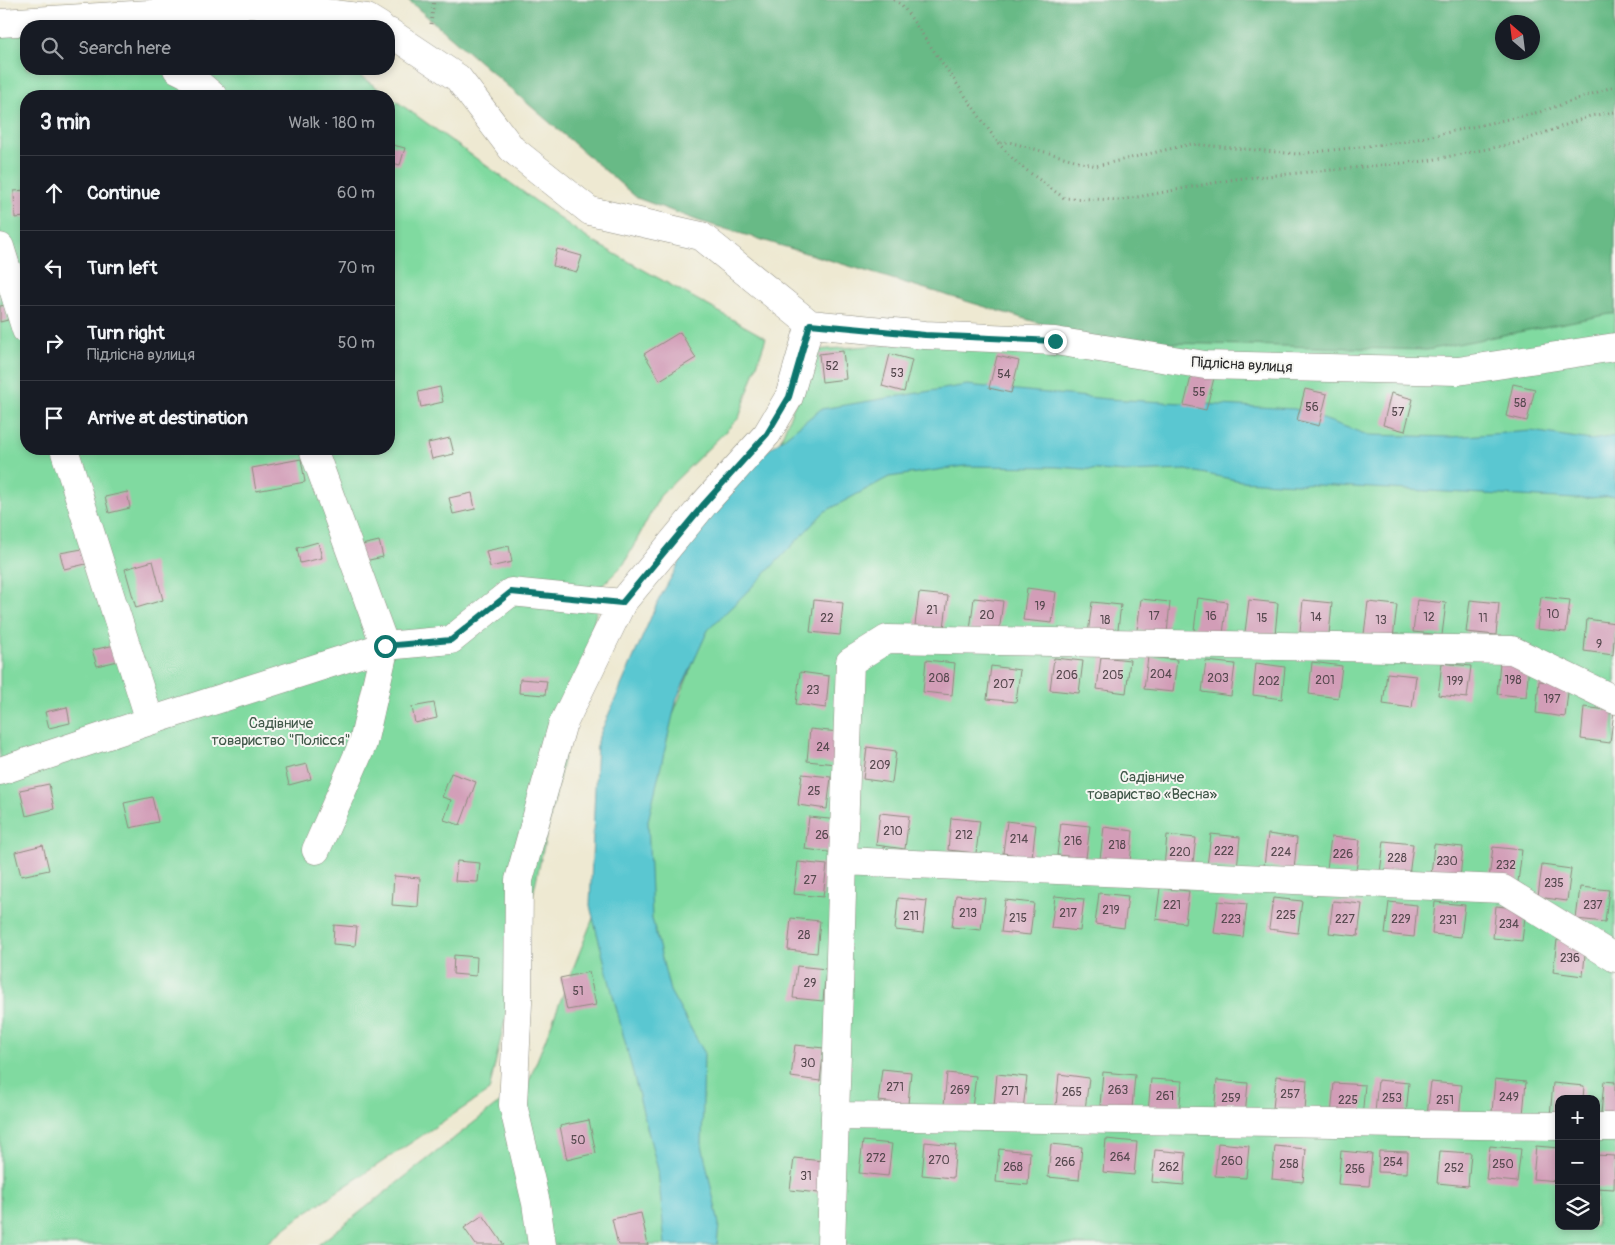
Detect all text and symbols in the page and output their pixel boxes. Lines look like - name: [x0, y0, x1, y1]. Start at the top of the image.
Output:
- north arrow: [1495, 15, 1540, 60]
- search box: [20, 20, 395, 75]
- icon: search: [38, 34, 66, 62]
- text: Search here: [78, 36, 171, 60]
- text: 3 min: [40, 109, 90, 136]
- text: Walk · 180 m: [288, 113, 375, 133]
- icon: ahead: [40, 179, 68, 207]
- text: Continue: [87, 181, 160, 205]
- text: 60 m: [337, 183, 375, 203]
- icon: left: [40, 254, 68, 282]
- text: Turn left: [87, 256, 157, 280]
- text: 70 m: [338, 258, 375, 278]
- text: Turn right: [87, 321, 165, 345]
- icon: right: [40, 329, 68, 357]
- route end: [1044, 330, 1067, 353]
- text: 50 m: [338, 333, 375, 353]
- text: Підлісна вулиця: [87, 345, 195, 365]
- street label: Підлісна вулиця: [1191, 353, 1293, 377]
- house number: 52: [825, 359, 839, 374]
- house number: 53: [890, 366, 904, 381]
- house number: 54: [997, 367, 1011, 382]
- house number: 55: [1192, 385, 1206, 400]
- house number: 58: [1514, 396, 1526, 411]
- house number: 56: [1305, 400, 1319, 415]
- icon: arrive: [40, 404, 68, 432]
- house number: 57: [1392, 405, 1405, 420]
- text: Arrive at destination: [87, 406, 248, 430]
- house number: 19: [1035, 599, 1045, 614]
- house number: 21: [926, 603, 938, 618]
- house number: 10: [1547, 607, 1559, 622]
- house number: 20: [980, 608, 994, 623]
- house number: 17: [1148, 609, 1160, 624]
- house number: 16: [1205, 609, 1217, 624]
- house number: 14: [1310, 610, 1322, 625]
- house number: 12: [1423, 610, 1435, 625]
- house number: 22: [820, 611, 834, 626]
- house number: 15: [1256, 611, 1268, 626]
- house number: 11: [1478, 611, 1488, 626]
- house number: 18: [1100, 613, 1110, 628]
- house number: 13: [1375, 613, 1387, 628]
- route start: [374, 635, 397, 658]
- house number: 9: [1596, 637, 1602, 652]
- house number: 204: [1150, 667, 1172, 682]
- house number: 206: [1056, 668, 1078, 683]
- house number: 205: [1102, 668, 1124, 683]
- house number: 208: [929, 671, 949, 686]
- house number: 203: [1207, 671, 1229, 686]
- house number: 201: [1315, 673, 1335, 688]
- house number: 198: [1505, 673, 1521, 688]
- house number: 202: [1258, 674, 1280, 689]
- house number: 199: [1446, 674, 1464, 689]
- house number: 207: [993, 677, 1015, 692]
- house number: 23: [806, 683, 820, 698]
- house number: 197: [1543, 692, 1561, 707]
- park label: Садівниче товариство "Полісся": [211, 714, 351, 750]
- house number: 24: [816, 740, 830, 755]
- house number: 209: [869, 758, 891, 773]
- park label: Садівниче товариство «Весна»: [1087, 768, 1218, 804]
- house number: 25: [807, 784, 821, 799]
- house number: 210: [883, 824, 903, 839]
- house number: 26: [815, 828, 829, 843]
- house number: 212: [955, 828, 973, 843]
- house number: 214: [1010, 832, 1028, 847]
- house number: 216: [1064, 834, 1082, 849]
- house number: 218: [1108, 838, 1126, 853]
- house number: 222: [1214, 844, 1234, 859]
- house number: 220: [1169, 845, 1191, 860]
- house number: 224: [1271, 845, 1291, 860]
- house number: 226: [1333, 847, 1353, 862]
- house number: 228: [1387, 851, 1407, 866]
- house number: 230: [1436, 854, 1458, 869]
- house number: 232: [1496, 858, 1516, 873]
- house number: 27: [803, 873, 817, 888]
- house number: 235: [1544, 876, 1564, 891]
- house number: 221: [1163, 898, 1181, 913]
- house number: 237: [1583, 898, 1603, 913]
- house number: 219: [1102, 903, 1120, 918]
- house number: 213: [959, 906, 977, 921]
- house number: 217: [1059, 906, 1078, 921]
- house number: 225: [1276, 908, 1296, 923]
- house number: 211: [903, 909, 919, 924]
- house number: 215: [1009, 911, 1027, 926]
- house number: 223: [1221, 912, 1241, 927]
- house number: 227: [1335, 912, 1356, 927]
- house number: 229: [1391, 912, 1411, 927]
- house number: 231: [1439, 913, 1457, 928]
- house number: 234: [1499, 917, 1519, 932]
- house number: 28: [798, 928, 810, 943]
- house number: 236: [1560, 951, 1580, 966]
- house number: 29: [804, 976, 816, 991]
- house number: 51: [572, 984, 584, 999]
- house number: 30: [801, 1056, 815, 1071]
- house number: 271: [886, 1080, 904, 1095]
- house number: 269: [950, 1083, 970, 1098]
- house number: 263: [1108, 1083, 1128, 1098]
- house number: 271: [1001, 1084, 1019, 1099]
- house number: 265: [1062, 1085, 1082, 1100]
- house number: 257: [1280, 1087, 1300, 1102]
- house number: 261: [1156, 1089, 1174, 1104]
- house number: 249: [1499, 1090, 1519, 1105]
- house number: 259: [1221, 1091, 1241, 1106]
- house number: 253: [1382, 1091, 1402, 1106]
- house number: 225: [1338, 1093, 1358, 1108]
- house number: 251: [1436, 1093, 1454, 1108]
- map controls: [1555, 1095, 1600, 1230]
- button: +: [1555, 1095, 1600, 1140]
- house number: 50: [571, 1133, 585, 1148]
- button: −: [1555, 1140, 1600, 1185]
- house number: 264: [1110, 1150, 1130, 1165]
- house number: 272: [866, 1151, 886, 1166]
- house number: 270: [928, 1153, 950, 1168]
- house number: 260: [1221, 1154, 1243, 1169]
- house number: 266: [1055, 1155, 1075, 1170]
- house number: 254: [1383, 1155, 1403, 1170]
- house number: 258: [1279, 1157, 1299, 1172]
- house number: 250: [1492, 1157, 1514, 1172]
- house number: 268: [1003, 1160, 1023, 1175]
- house number: 262: [1159, 1160, 1179, 1175]
- house number: 252: [1444, 1161, 1464, 1176]
- house number: 256: [1345, 1162, 1365, 1177]
- house number: 31: [800, 1169, 812, 1184]
- button: layers: [1555, 1185, 1600, 1230]

